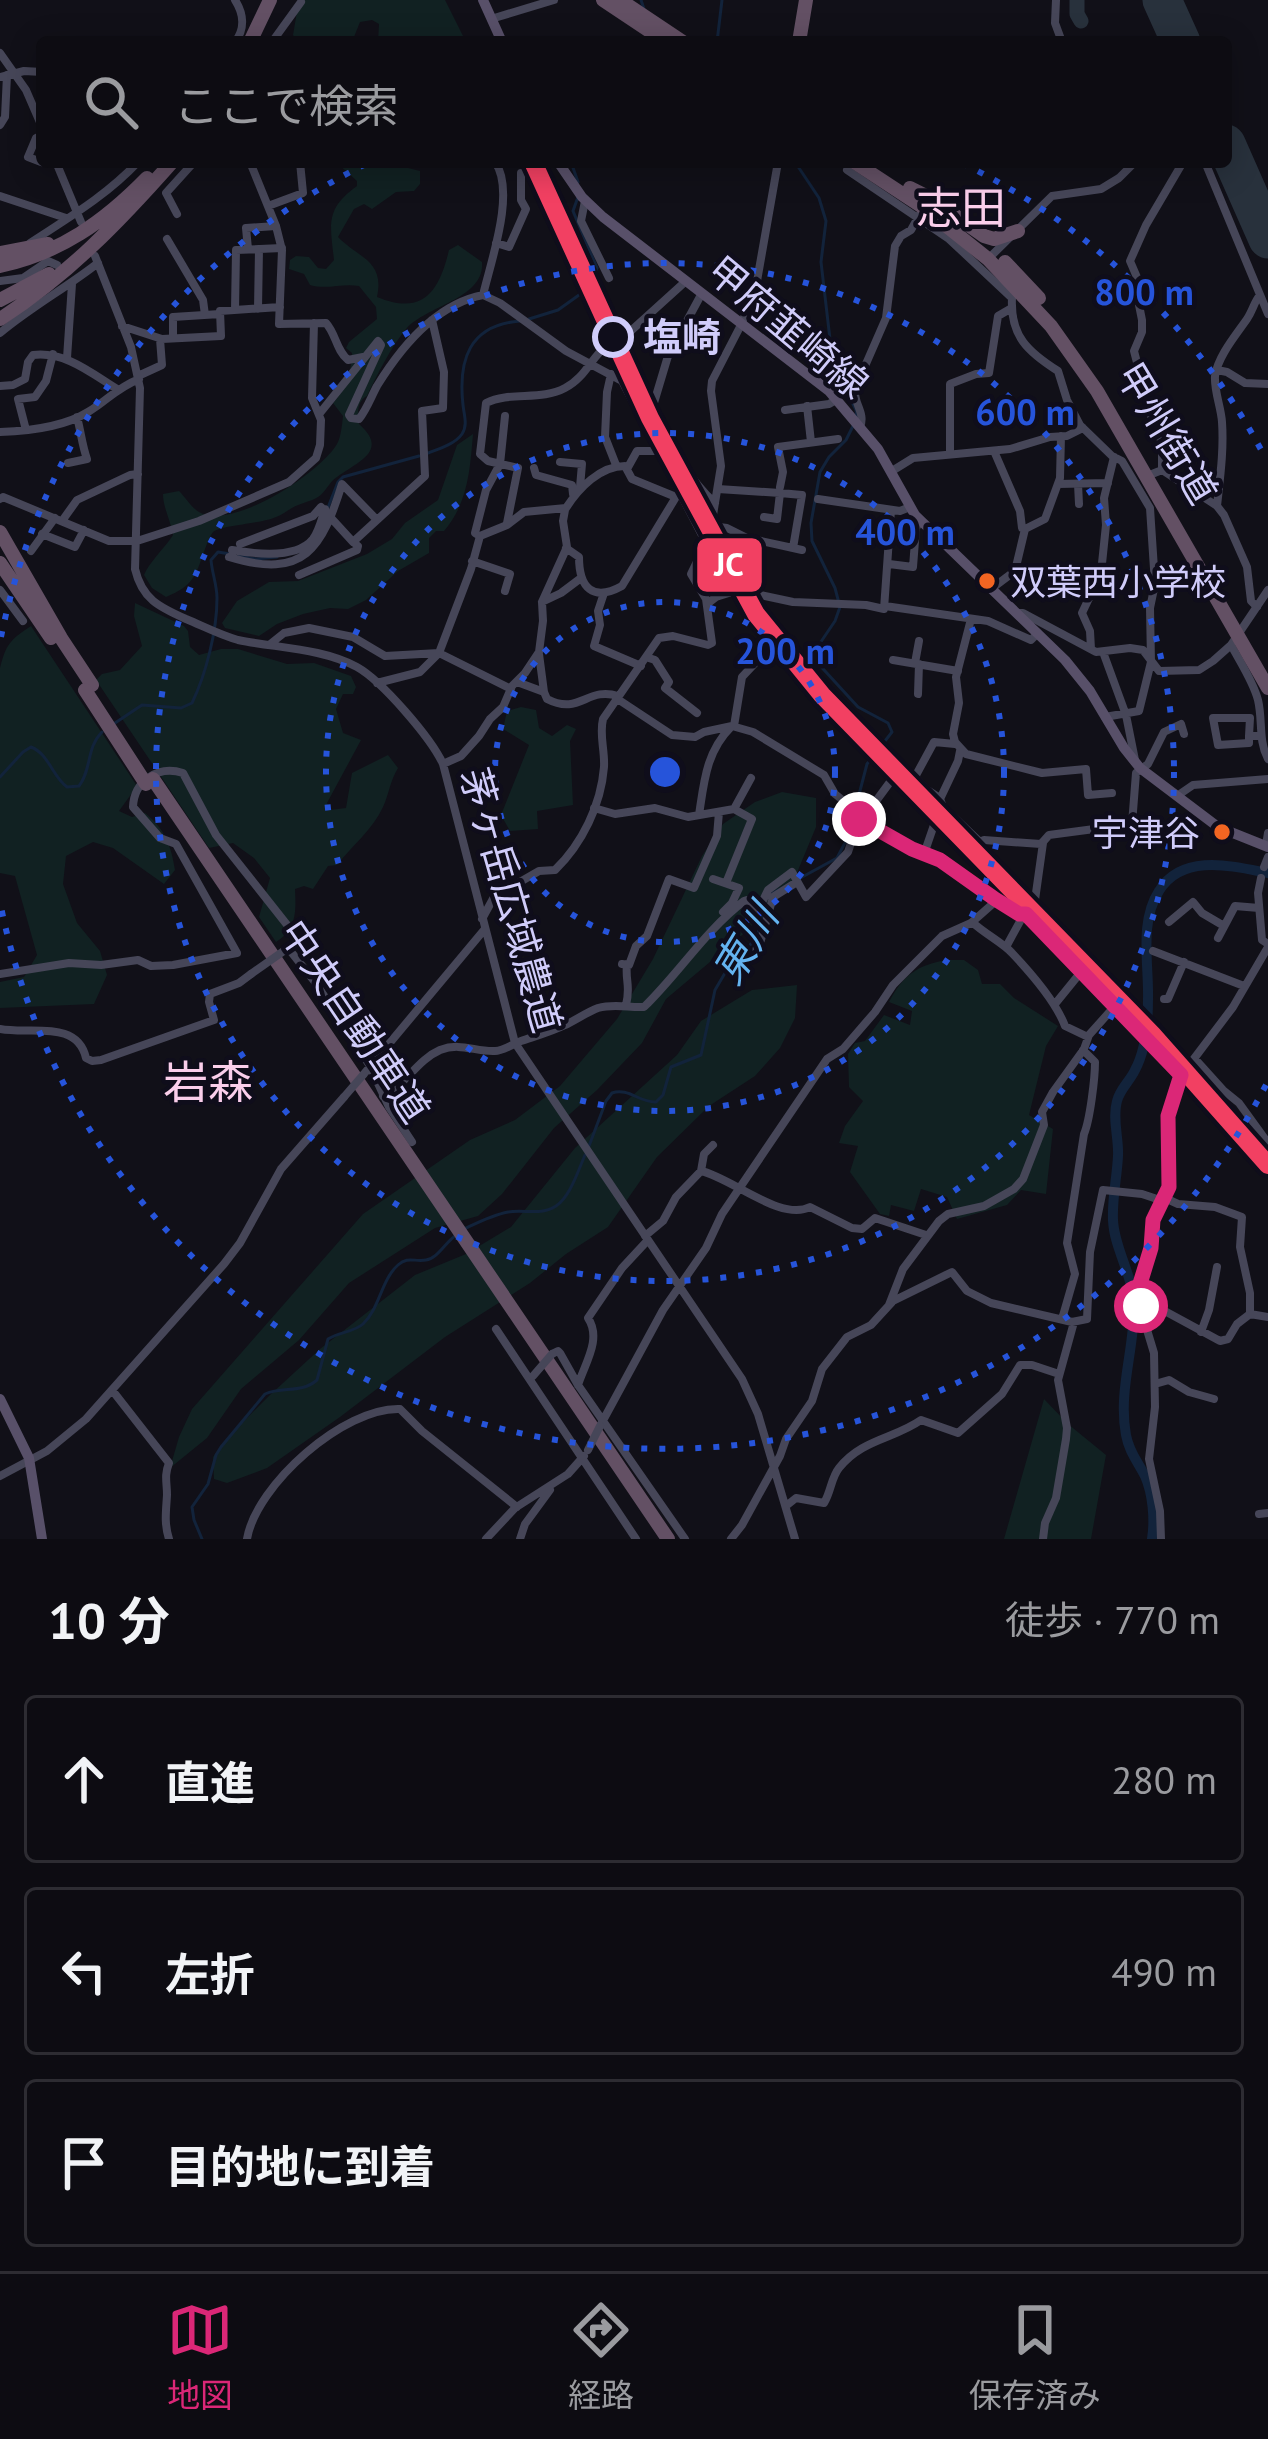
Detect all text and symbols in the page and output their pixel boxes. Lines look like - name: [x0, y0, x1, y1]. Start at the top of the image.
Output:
- search box: [36, 36, 1232, 168]
- icon: search: [78, 69, 144, 135]
- text: ここで検索: [174, 76, 399, 134]
- district label: 志田: [916, 178, 1006, 236]
- street label: 甲府韮崎線: [697, 244, 879, 409]
- text: 800 m: [1094, 268, 1194, 315]
- place label: 塩崎: [643, 311, 721, 362]
- marker: 塩崎: [594, 318, 632, 356]
- street label: 甲州街道: [1105, 353, 1229, 513]
- text: 600 m: [975, 388, 1075, 435]
- text: 400 m: [855, 508, 955, 555]
- line badge: JC: [695, 536, 764, 594]
- text: JC: [713, 542, 744, 585]
- place label: 双葉西小学校: [1010, 558, 1226, 605]
- marker: 双葉西小学校: [976, 570, 998, 592]
- text: 200 m: [735, 627, 835, 674]
- centre of rings: [644, 751, 686, 793]
- street label: 茅ヶ岳広域農道: [449, 762, 574, 1038]
- route end: [832, 792, 886, 846]
- place label: 宇津谷: [1092, 809, 1200, 856]
- marker: 宇津谷: [1211, 821, 1233, 843]
- water label: 東川: [699, 890, 792, 994]
- street label: 中央自動車道: [269, 909, 442, 1132]
- district label: 岩森: [163, 1052, 253, 1110]
- route start: [1114, 1279, 1168, 1333]
- text: 10 分: [48, 1587, 170, 1653]
- text: 徒歩 · 770 m: [1005, 1594, 1220, 1645]
- icon: ahead: [51, 1746, 117, 1812]
- text: 直進: [165, 1753, 255, 1811]
- text: 280 m: [1111, 1754, 1217, 1805]
- icon: left: [51, 1938, 117, 2004]
- text: 左折: [165, 1945, 255, 2003]
- text: 490 m: [1111, 1946, 1217, 1997]
- icon: arrive: [51, 2130, 117, 2196]
- text: 目的地に到着: [165, 2137, 435, 2195]
- tab: 地図: [167, 2297, 233, 2417]
- tab: 経路: [568, 2297, 634, 2417]
- tab: 保存済み: [969, 2297, 1101, 2417]

